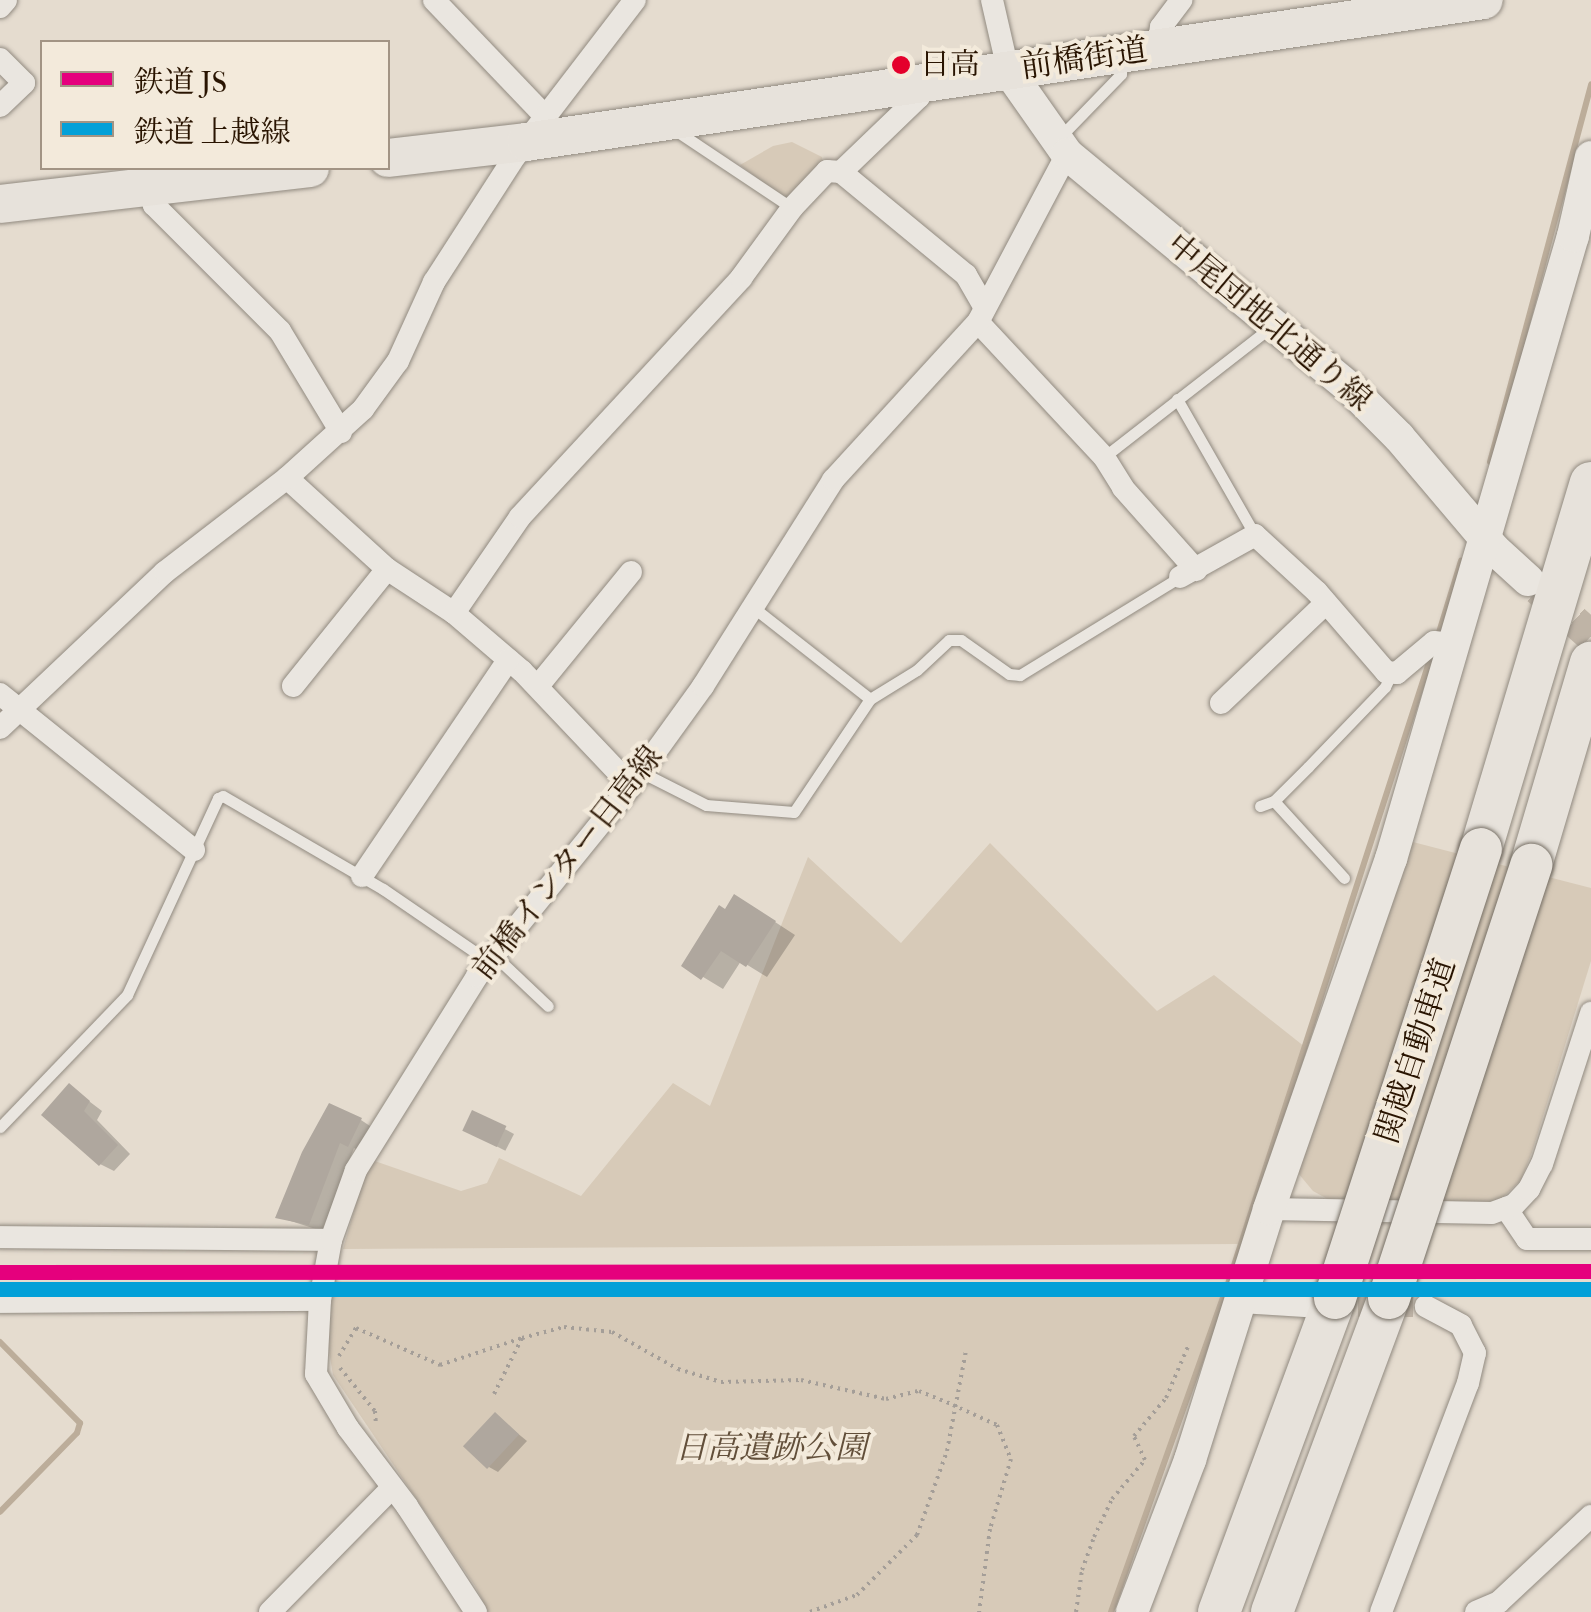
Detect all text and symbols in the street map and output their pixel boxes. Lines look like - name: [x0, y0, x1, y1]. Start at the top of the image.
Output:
- street label: 前橋街道: [1018, 31, 1150, 87]
- legend: [40, 40, 390, 170]
- place label: 日高: [920, 47, 980, 83]
- marker: 日高: [891, 55, 911, 75]
- text: 鉄道 JS: [134, 65, 227, 100]
- text: 鉄道 上越線: [134, 115, 290, 150]
- street label: 中尾団地北通り線: [1159, 226, 1379, 420]
- street label: 前橋インター日高線: [464, 738, 672, 988]
- street label: 関越自動車道: [1368, 954, 1464, 1148]
- park label: 日高遺跡公園: [675, 1429, 867, 1467]

